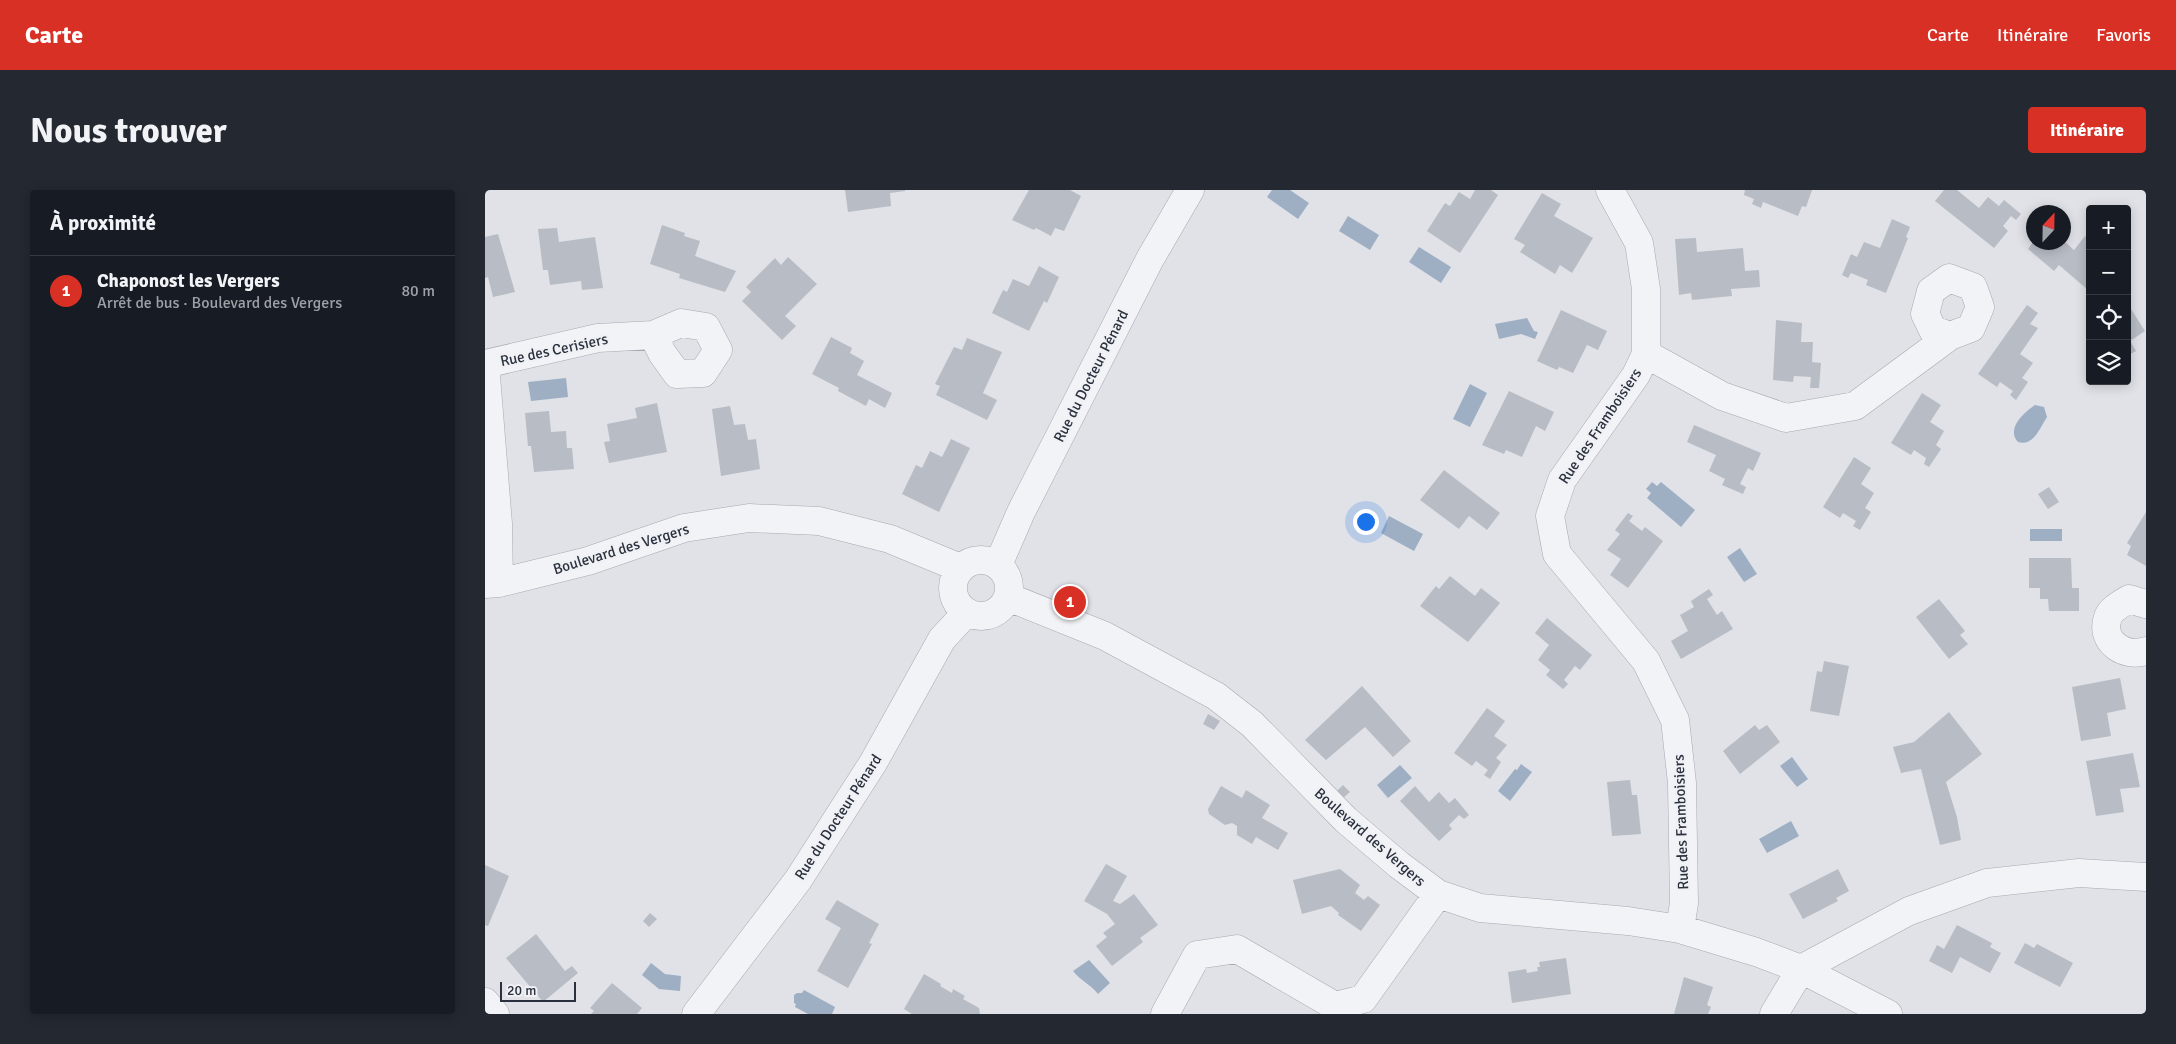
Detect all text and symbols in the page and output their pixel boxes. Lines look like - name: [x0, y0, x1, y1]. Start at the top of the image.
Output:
- text: Carte: [25, 20, 83, 50]
- text: Carte: [1927, 24, 1969, 46]
- text: Itinéraire: [1997, 24, 2068, 46]
- text: Favoris: [2096, 24, 2151, 46]
- button: Itinéraire: [2028, 107, 2146, 153]
- text: Nous trouver: [30, 109, 227, 152]
- north arrow: [2026, 205, 2071, 250]
- map controls: [2086, 205, 2131, 385]
- button: +: [2086, 205, 2131, 250]
- text: À proximité: [50, 210, 156, 236]
- button: −: [2086, 250, 2131, 295]
- text: Chaponost les Vergers: [97, 269, 280, 293]
- text: 1: [62, 281, 70, 301]
- text: 80 m: [401, 281, 435, 301]
- text: Arrêt de bus · Boulevard des Vergers: [97, 293, 342, 313]
- button: locate: [2086, 295, 2131, 340]
- street label: Rue du Docteur Pénard: [1050, 307, 1132, 445]
- street label: Rue des Cerisiers: [499, 330, 610, 370]
- button: layers: [2086, 340, 2131, 385]
- street label: Rue des Framboisiers: [1555, 364, 1646, 487]
- your location: [1353, 509, 1379, 535]
- street label: Boulevard des Vergers: [551, 520, 692, 578]
- pin: 1: [1054, 583, 1086, 621]
- street label: Rue du Docteur Pénard: [791, 751, 885, 883]
- street label: Rue des Framboisiers: [1670, 754, 1692, 890]
- street label: Boulevard des Vergers: [1311, 784, 1430, 890]
- scale bar: [500, 979, 576, 1002]
- text: 20 m: [507, 982, 536, 999]

